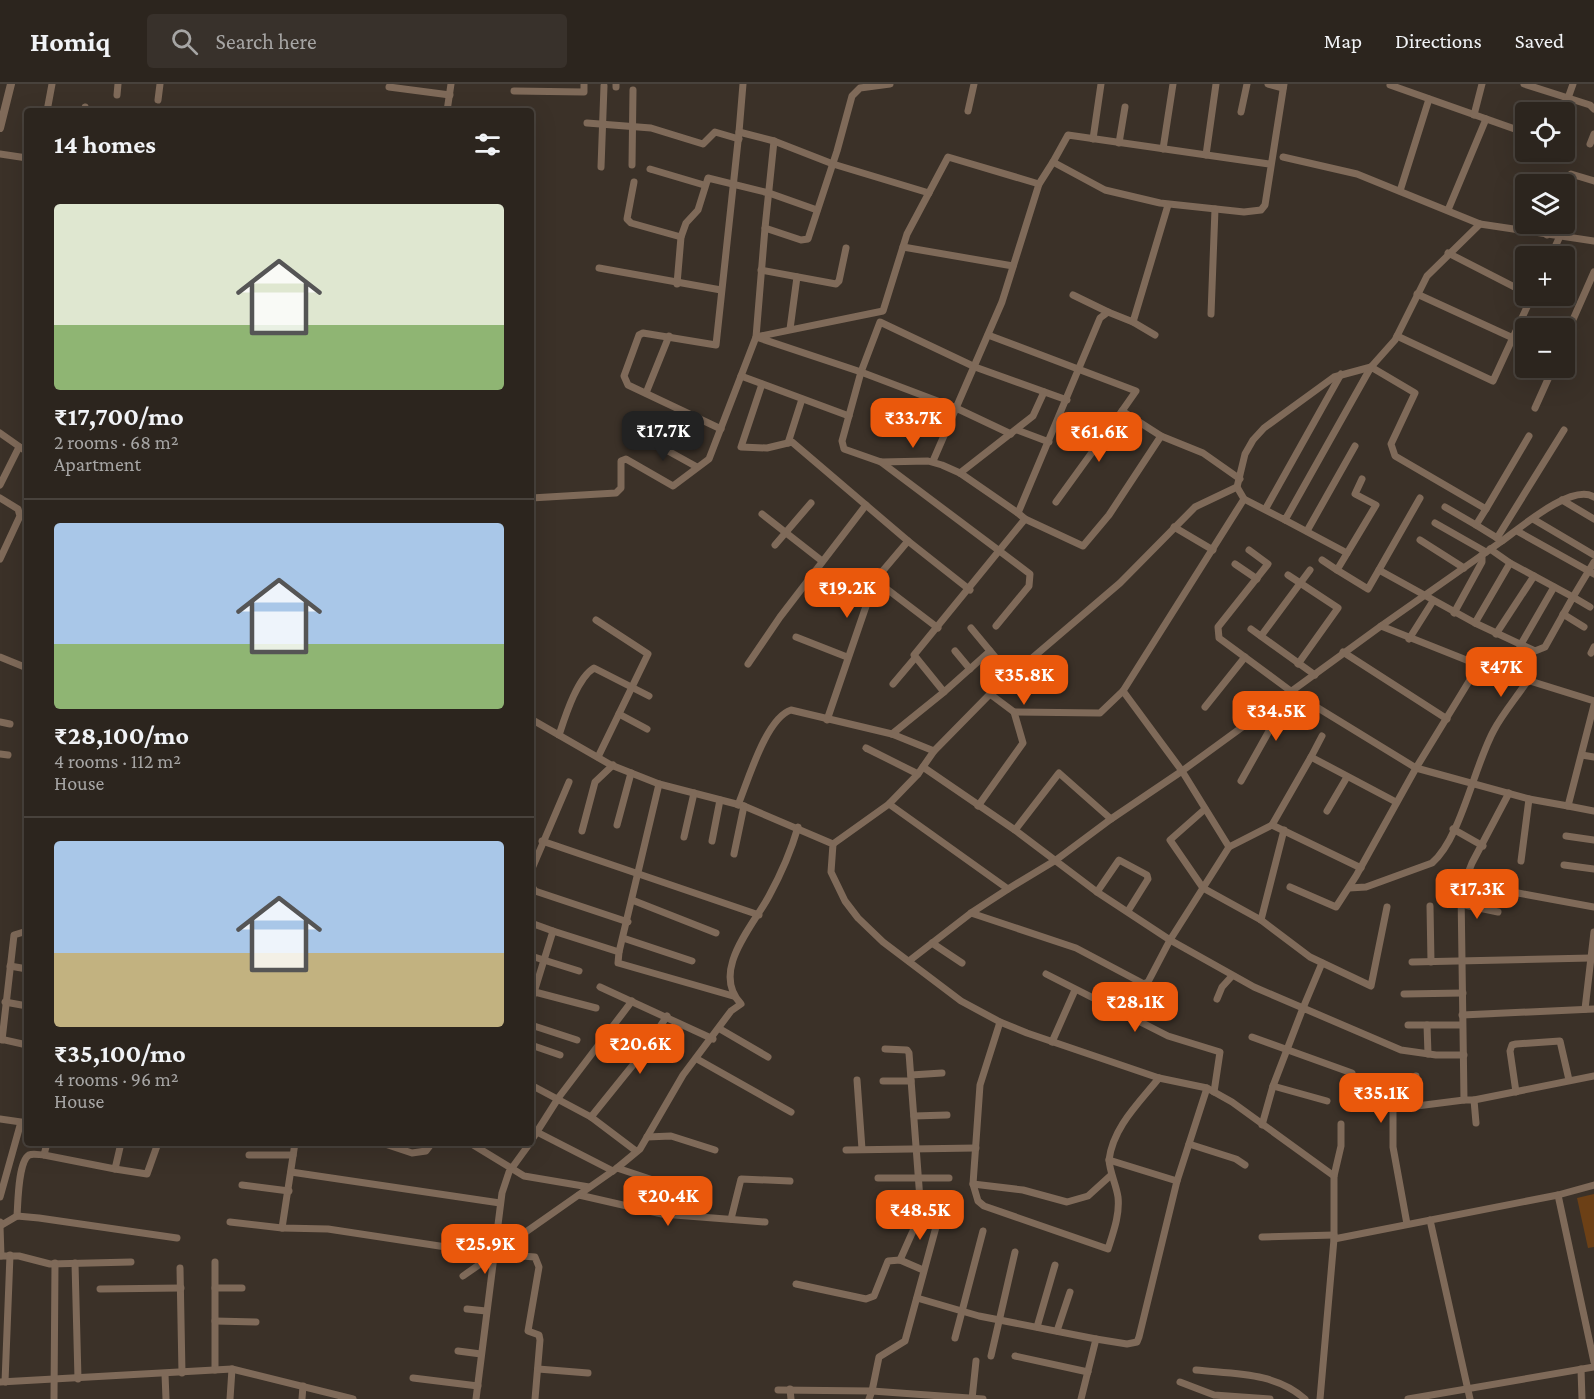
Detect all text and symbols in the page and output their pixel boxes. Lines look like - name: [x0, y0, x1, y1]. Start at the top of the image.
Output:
- search box: [147, 14, 567, 68]
- icon: search: [168, 25, 201, 58]
- text: Homiq: [30, 26, 111, 57]
- text: Search here: [216, 29, 317, 54]
- text: Map: [1324, 29, 1362, 53]
- text: Directions: [1395, 29, 1482, 53]
- text: Saved: [1515, 29, 1564, 53]
- map controls: [1515, 102, 1575, 378]
- button: locate: [1515, 102, 1575, 162]
- icon: filters: [471, 128, 504, 161]
- text: 14 homes: [54, 130, 156, 159]
- button: layers: [1515, 174, 1575, 234]
- icon: home: [225, 243, 333, 351]
- button: +: [1515, 246, 1575, 306]
- button: −: [1515, 318, 1575, 378]
- pin: ₹33.7K: [864, 398, 962, 449]
- text: ₹17,700/mo: [54, 402, 184, 431]
- text: ₹33.7K: [884, 406, 942, 428]
- pin: ₹17.7K: [614, 411, 712, 462]
- pin: ₹61.6K: [1050, 412, 1148, 463]
- text: ₹17.7K: [636, 419, 690, 441]
- text: ₹61.6K: [1070, 420, 1128, 442]
- text: 2 rooms · 68 m²: [54, 431, 179, 453]
- text: Apartment: [54, 453, 141, 475]
- icon: home: [225, 562, 333, 670]
- pin: ₹19.2K: [798, 568, 896, 619]
- text: ₹19.2K: [819, 576, 875, 598]
- pin: ₹47K: [1465, 647, 1537, 698]
- pin: ₹35.8K: [975, 655, 1073, 706]
- text: ₹47K: [1480, 655, 1522, 677]
- text: ₹35.8K: [994, 663, 1054, 685]
- pin: ₹34.5K: [1227, 691, 1325, 742]
- text: ₹34.5K: [1247, 699, 1305, 721]
- text: ₹28,100/mo: [54, 721, 189, 750]
- text: 4 rooms · 112 m²: [54, 750, 181, 772]
- text: House: [54, 772, 104, 794]
- pin: ₹17.3K: [1428, 869, 1526, 920]
- text: ₹17.3K: [1450, 877, 1504, 899]
- icon: home: [225, 880, 333, 988]
- pin: ₹28.1K: [1086, 982, 1184, 1033]
- text: ₹28.1K: [1106, 990, 1164, 1012]
- pin: ₹20.6K: [591, 1024, 689, 1075]
- text: ₹20.6K: [609, 1032, 671, 1054]
- text: ₹35,100/mo: [54, 1039, 186, 1068]
- text: 4 rooms · 96 m²: [54, 1068, 179, 1090]
- pin: ₹35.1K: [1332, 1073, 1430, 1124]
- text: ₹35.1K: [1353, 1081, 1409, 1103]
- text: House: [54, 1090, 104, 1112]
- pin: ₹20.4K: [619, 1176, 717, 1227]
- text: ₹20.4K: [637, 1184, 699, 1206]
- pin: ₹48.5K: [871, 1190, 969, 1241]
- text: ₹48.5K: [890, 1198, 950, 1220]
- pin: ₹25.9K: [436, 1224, 534, 1275]
- text: ₹25.9K: [455, 1232, 515, 1254]

